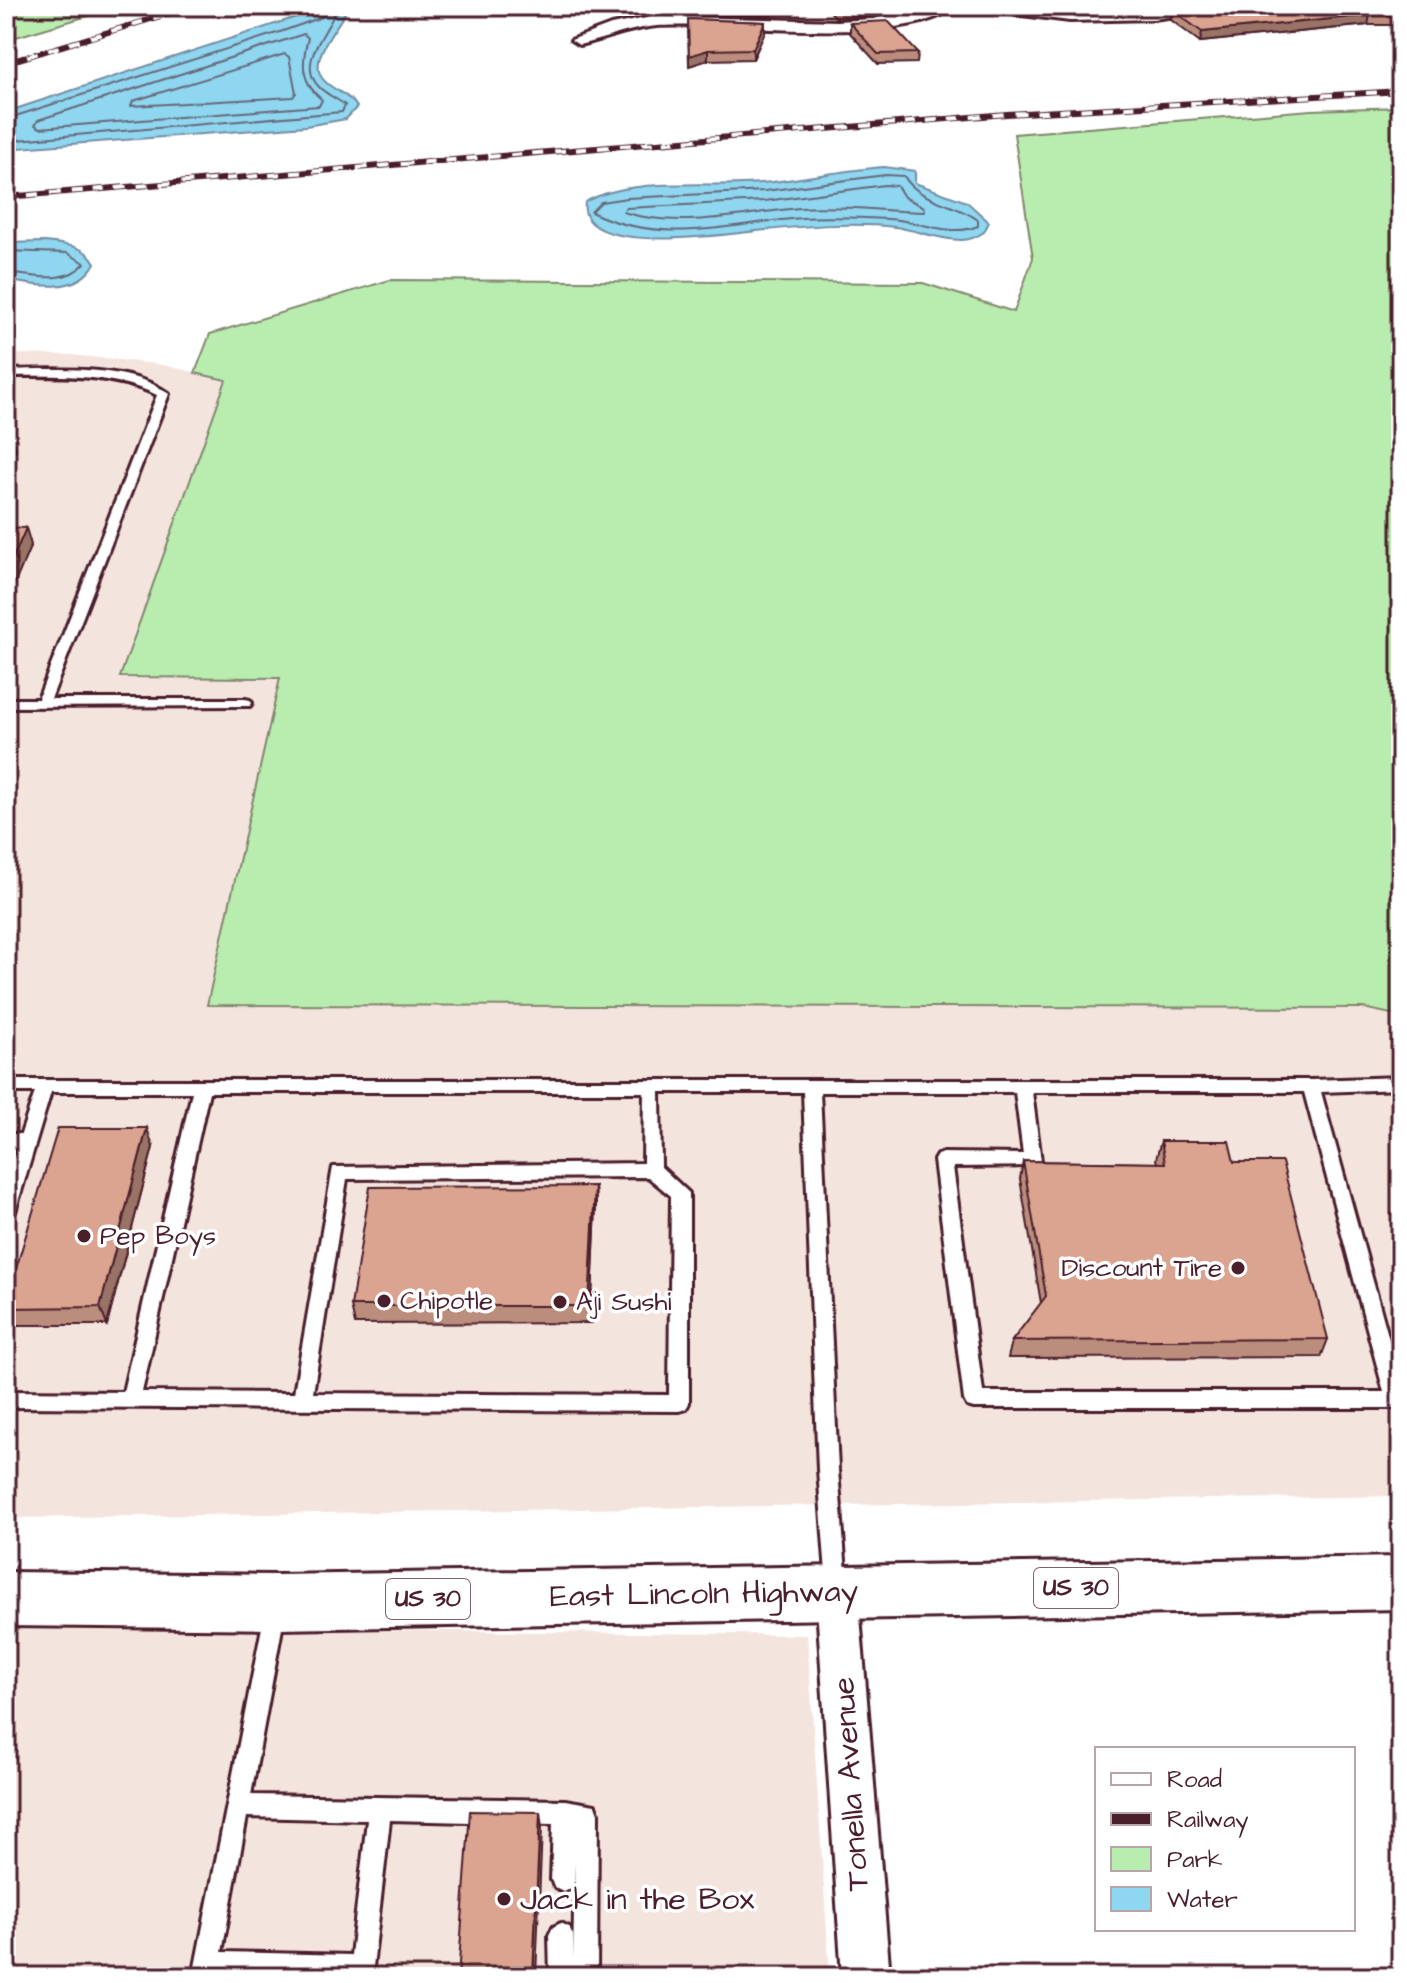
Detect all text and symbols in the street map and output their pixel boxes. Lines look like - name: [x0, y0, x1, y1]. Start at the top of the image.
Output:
- place label: Pep Boys: [100, 1218, 216, 1256]
- marker: Pep Boys: [75, 1227, 93, 1245]
- place label: Discount Tire: [1061, 1250, 1222, 1286]
- marker: Discount Tire: [1229, 1259, 1247, 1277]
- place label: Chipotle: [400, 1283, 493, 1319]
- place label: Aji Sushi: [576, 1284, 671, 1320]
- marker: Chipotle: [375, 1292, 393, 1310]
- marker: Aji Sushi: [551, 1293, 569, 1311]
- road number: US 30: [1034, 1568, 1118, 1608]
- street label: East Lincoln Highway: [549, 1569, 859, 1619]
- road number: US 30: [386, 1579, 470, 1619]
- street label: Tonella Avenue: [821, 1676, 881, 1892]
- legend: [1095, 1747, 1355, 1931]
- text: Road: [1167, 1763, 1222, 1797]
- text: Railway: [1167, 1803, 1249, 1838]
- text: Park: [1167, 1843, 1223, 1877]
- place label: Jack in the Box: [520, 1877, 754, 1922]
- text: Water: [1167, 1883, 1238, 1917]
- marker: Jack in the Box: [495, 1890, 513, 1908]

